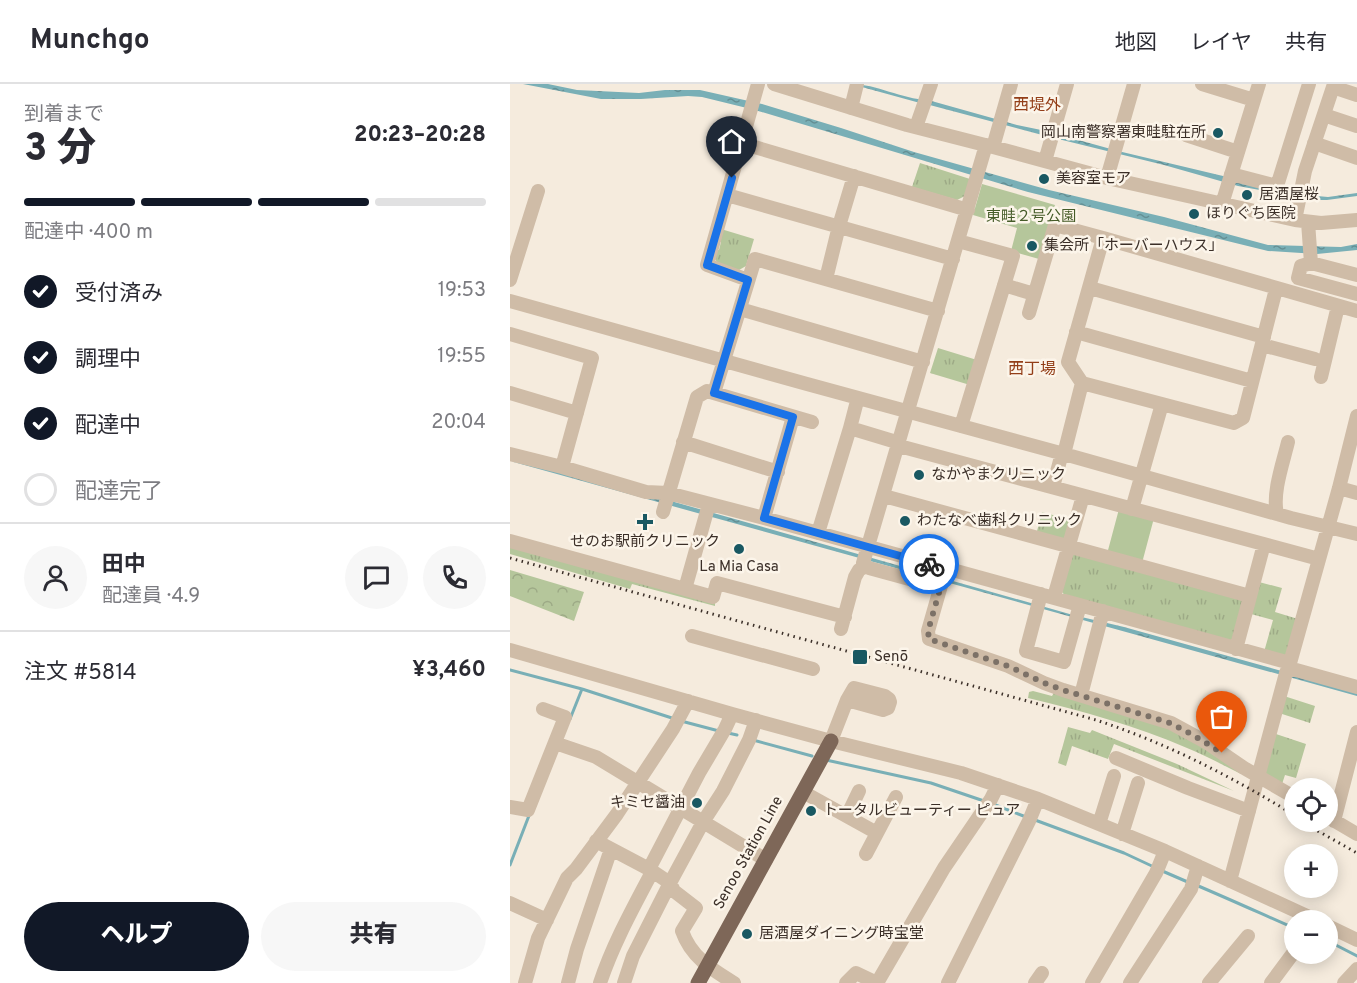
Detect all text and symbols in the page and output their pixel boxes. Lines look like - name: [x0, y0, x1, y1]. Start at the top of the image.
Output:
- text: Munchgo: [30, 23, 150, 59]
- text: 地図: [1115, 30, 1157, 57]
- text: レイヤ: [1190, 30, 1252, 57]
- text: 共有: [1285, 30, 1327, 57]
- district label: 西堤外: [1013, 96, 1061, 116]
- text: 到着まで: [24, 102, 104, 128]
- pin: [706, 116, 757, 178]
- text: 20:23–20:28: [354, 122, 486, 149]
- place label: 岡山南警察署東畦駐在所: [1041, 124, 1206, 143]
- icon: home: [715, 125, 748, 158]
- text: 3 分: [24, 126, 96, 175]
- marker: 岡山南警察署東畦駐在所: [1211, 126, 1225, 140]
- place label: 美容室モア: [1056, 170, 1131, 189]
- marker: 美容室モア: [1037, 172, 1051, 186]
- place label: 居酒屋桜: [1259, 186, 1319, 205]
- marker: 居酒屋桜: [1240, 188, 1254, 202]
- place label: ほりぐち医院: [1206, 205, 1296, 224]
- marker: ほりぐち医院: [1187, 207, 1201, 221]
- park label: 東畦２号公園: [986, 208, 1076, 227]
- text: 配達中 · 400 m: [24, 220, 153, 246]
- place label: 集会所「ホーバーハウス」: [1044, 237, 1224, 256]
- marker: 集会所「ホーバーハウス」: [1025, 239, 1039, 253]
- icon: check: [24, 275, 57, 308]
- text: 19:53: [438, 278, 486, 304]
- text: 受付済み: [75, 281, 163, 308]
- icon: check: [24, 341, 57, 374]
- text: 19:55: [437, 344, 486, 370]
- text: 調理中: [75, 347, 141, 374]
- district label: 西丁場: [1008, 360, 1056, 380]
- icon: check: [24, 407, 57, 440]
- text: 20:04: [431, 410, 486, 436]
- text: 配達中: [75, 413, 141, 440]
- place label: なかやまクリニック: [931, 466, 1066, 485]
- marker: なかやまクリニック: [912, 468, 926, 482]
- text: 配達完了: [75, 479, 163, 506]
- place label: わたなべ歯科クリニック: [917, 512, 1082, 531]
- marker: せのお駅前クリニック: [636, 513, 654, 531]
- marker: わたなべ歯科クリニック: [898, 514, 912, 528]
- place label: せのお駅前クリニック: [570, 533, 720, 552]
- courier: [899, 534, 959, 594]
- marker: La Mia Casa: [732, 542, 746, 556]
- button: person: [24, 546, 87, 609]
- button: chat: [345, 546, 408, 609]
- button: phone: [423, 546, 486, 609]
- icon: bike: [913, 548, 946, 581]
- text: 田中: [102, 552, 146, 579]
- place label: La Mia Casa: [699, 558, 779, 577]
- text: 配達員 · 4.9: [102, 584, 200, 610]
- marker: Senō: [851, 648, 869, 666]
- place label: Senō: [874, 648, 908, 667]
- text: ¥3,460: [412, 657, 486, 684]
- text: 注文 #5814: [24, 660, 137, 687]
- pin: [1196, 691, 1247, 753]
- icon: bag: [1205, 700, 1238, 733]
- map controls: [1284, 778, 1338, 964]
- button: locate: [1284, 778, 1338, 832]
- street label: Senoo Station Line: [710, 793, 788, 913]
- place label: キミセ醤油: [610, 794, 685, 813]
- marker: キミセ醤油: [690, 796, 704, 810]
- place label: トータルビューティー ピュア: [823, 802, 1020, 821]
- marker: トータルビューティー ピュア: [804, 804, 818, 818]
- button: +: [1284, 844, 1338, 898]
- button: ヘルプ: [24, 902, 249, 971]
- button: 共有: [261, 902, 486, 971]
- button: −: [1284, 910, 1338, 964]
- place label: 居酒屋ダイニング時宝堂: [759, 925, 924, 944]
- marker: 居酒屋ダイニング時宝堂: [740, 927, 754, 941]

